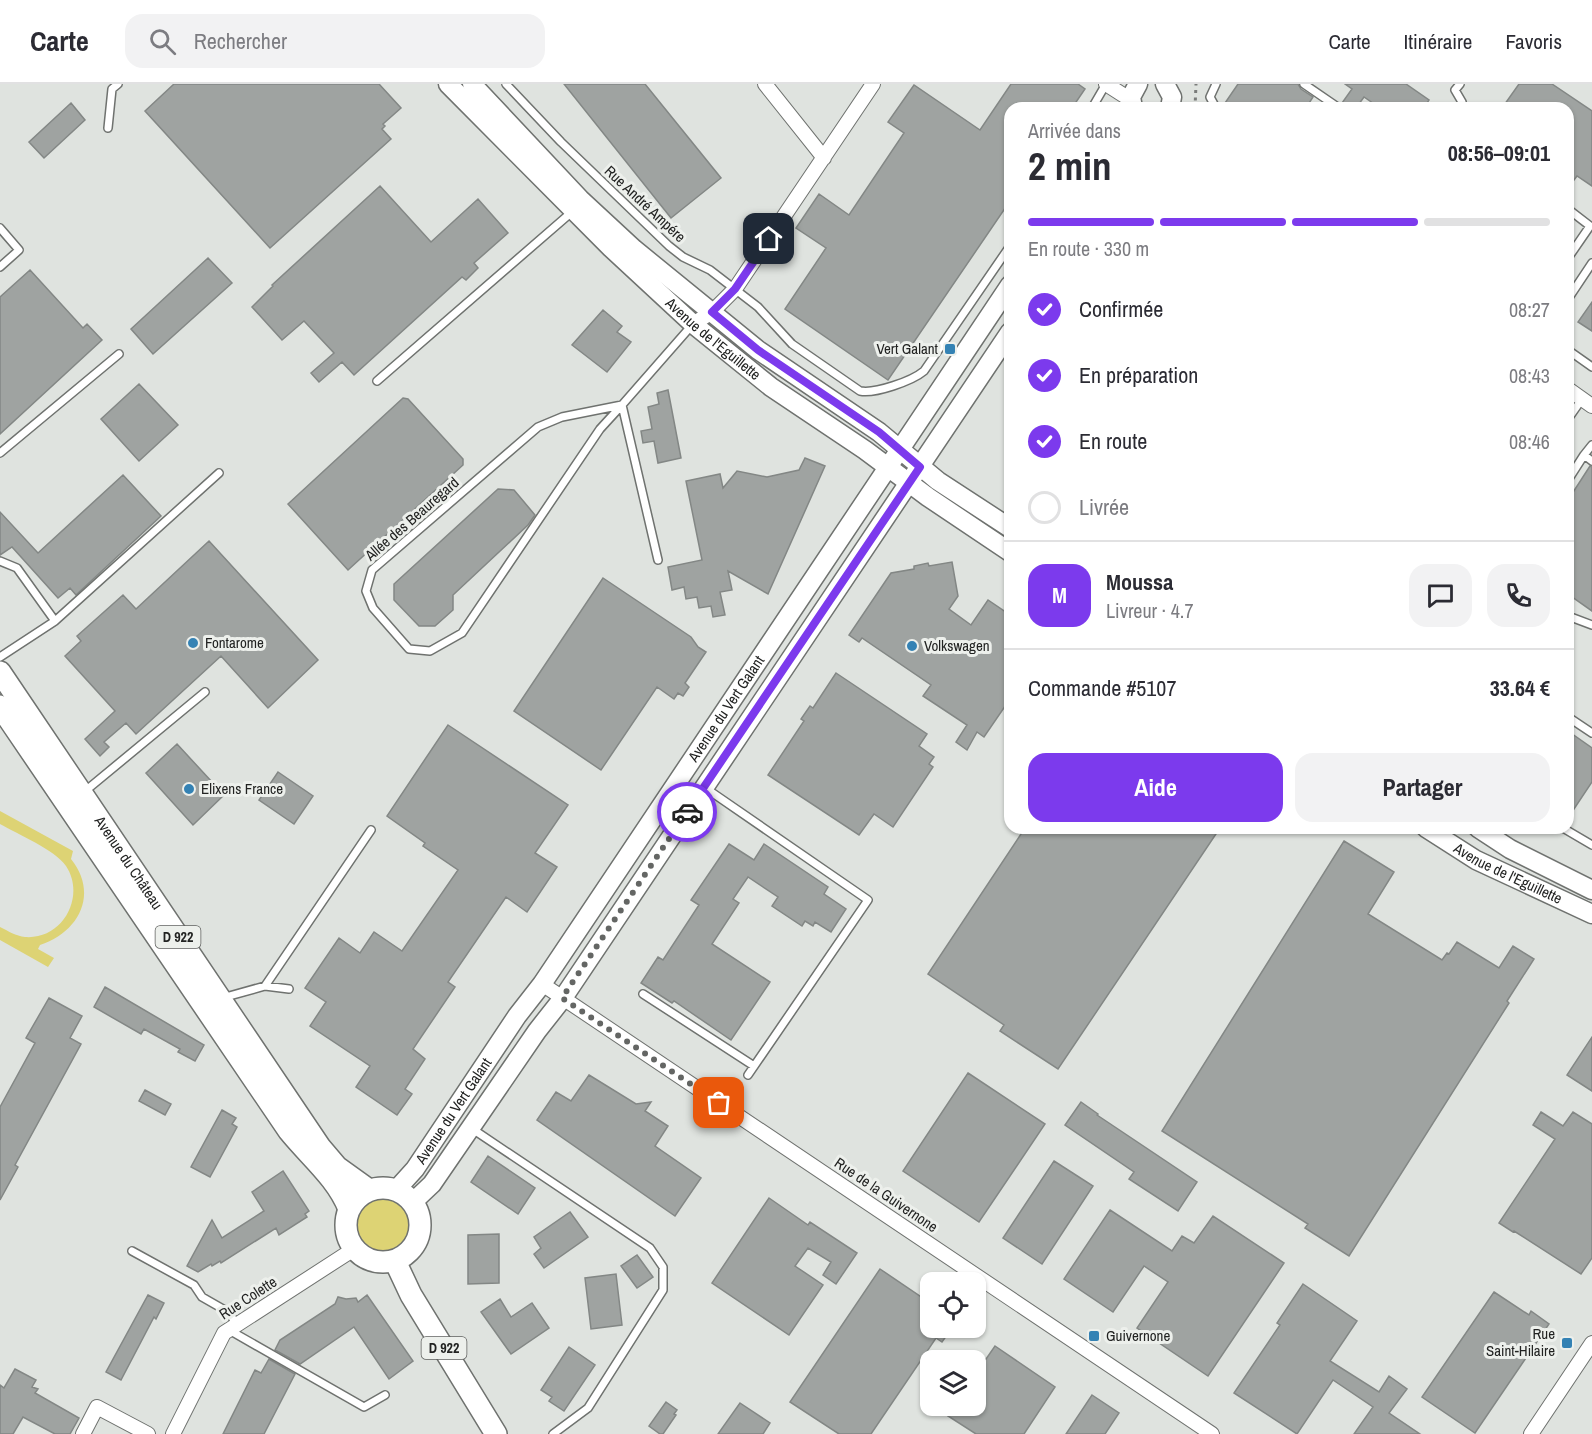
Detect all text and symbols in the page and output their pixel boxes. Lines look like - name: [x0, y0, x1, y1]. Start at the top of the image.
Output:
- search box: [125, 14, 545, 68]
- text: Carte: [30, 22, 89, 60]
- icon: search: [146, 25, 179, 58]
- text: Rechercher: [194, 26, 287, 56]
- text: Carte: [1328, 27, 1371, 56]
- text: Itinéraire: [1404, 27, 1472, 56]
- text: Favoris: [1505, 27, 1562, 56]
- text: Arrivée dans: [1028, 117, 1121, 144]
- text: 08:56–09:01: [1448, 138, 1550, 168]
- text: 2 min: [1028, 140, 1112, 192]
- street label: Rue André Ampére: [600, 161, 691, 247]
- pin: [743, 213, 794, 264]
- icon: home: [752, 222, 785, 255]
- text: En route · 330 m: [1028, 235, 1149, 262]
- street label: Avenue de l'Eguillette: [660, 292, 766, 385]
- icon: check: [1028, 293, 1061, 326]
- text: Confirmée: [1079, 294, 1163, 324]
- text: 08:27: [1509, 296, 1550, 323]
- place label: Vert Galant: [876, 338, 939, 359]
- marker: Vert Galant: [943, 342, 957, 356]
- icon: check: [1028, 359, 1061, 392]
- text: En préparation: [1079, 360, 1198, 390]
- text: 08:43: [1509, 362, 1550, 389]
- icon: check: [1028, 425, 1061, 458]
- text: En route: [1079, 426, 1147, 456]
- text: 08:46: [1509, 428, 1550, 455]
- street label: Allée des Beauregard: [359, 472, 463, 566]
- text: Livrée: [1079, 492, 1129, 522]
- button: chat: [1409, 564, 1472, 627]
- button: phone: [1487, 564, 1550, 627]
- text: Moussa: [1106, 567, 1173, 597]
- text: M: [1052, 580, 1067, 610]
- text: Livreur · 4.7: [1106, 597, 1194, 624]
- place label: Fontarome: [205, 632, 264, 653]
- place label: Volkswagen: [924, 635, 990, 656]
- marker: Fontarome: [186, 636, 200, 650]
- marker: Volkswagen: [905, 639, 919, 653]
- street label: Avenue du Vert Galant: [682, 651, 769, 767]
- text: Commande #5107: [1028, 673, 1176, 703]
- text: 33.64 €: [1490, 673, 1550, 703]
- button: Aide: [1028, 753, 1283, 822]
- button: Partager: [1295, 753, 1550, 822]
- place label: Elixens France: [201, 778, 283, 799]
- marker: Elixens France: [182, 782, 196, 796]
- courier: [657, 782, 717, 842]
- icon: car: [671, 796, 704, 829]
- street label: Avenue du Château: [89, 811, 168, 913]
- street label: Avenue de l'Eguillette: [1449, 837, 1566, 909]
- road number: D 922: [156, 926, 201, 948]
- street label: Avenue du Vert Galant: [410, 1053, 497, 1169]
- pin: [693, 1077, 744, 1128]
- icon: bag: [702, 1086, 735, 1119]
- street label: Rue de la Guivernone: [831, 1152, 942, 1237]
- street label: Rue Colette: [215, 1271, 281, 1324]
- map controls: [920, 1272, 986, 1416]
- button: locate: [920, 1272, 986, 1338]
- place label: Rue Saint-Hilaire: [1486, 1323, 1555, 1361]
- place label: Guivernone: [1106, 1325, 1170, 1346]
- marker: Guivernone: [1087, 1329, 1101, 1343]
- marker: Rue Saint-Hilaire: [1560, 1336, 1574, 1350]
- road number: D 922: [422, 1337, 466, 1359]
- button: layers: [920, 1350, 986, 1416]

